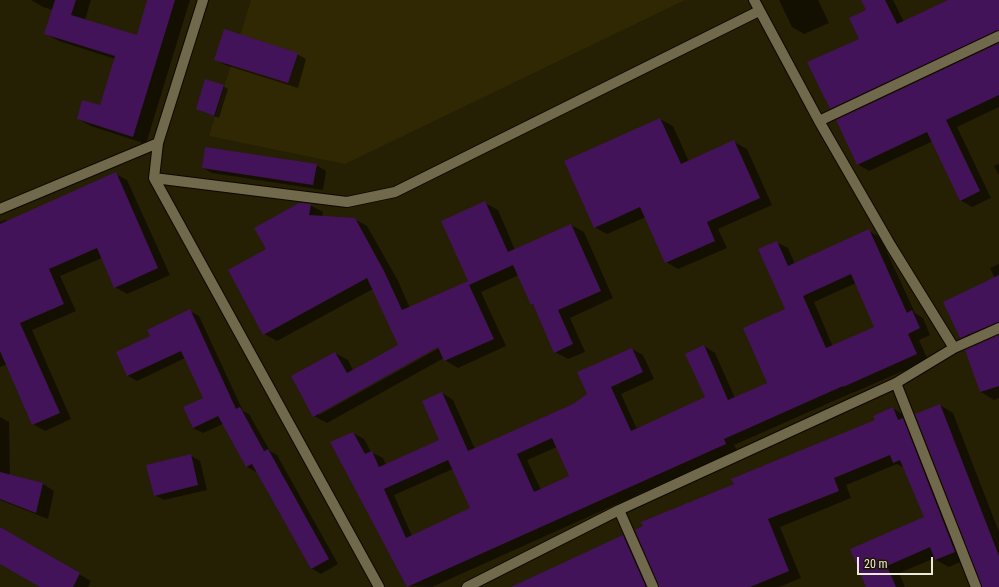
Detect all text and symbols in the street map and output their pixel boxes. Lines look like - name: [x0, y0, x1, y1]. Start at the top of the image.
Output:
- scale bar: [859, 549, 935, 575]
- text: 20 m: [864, 557, 888, 571]

